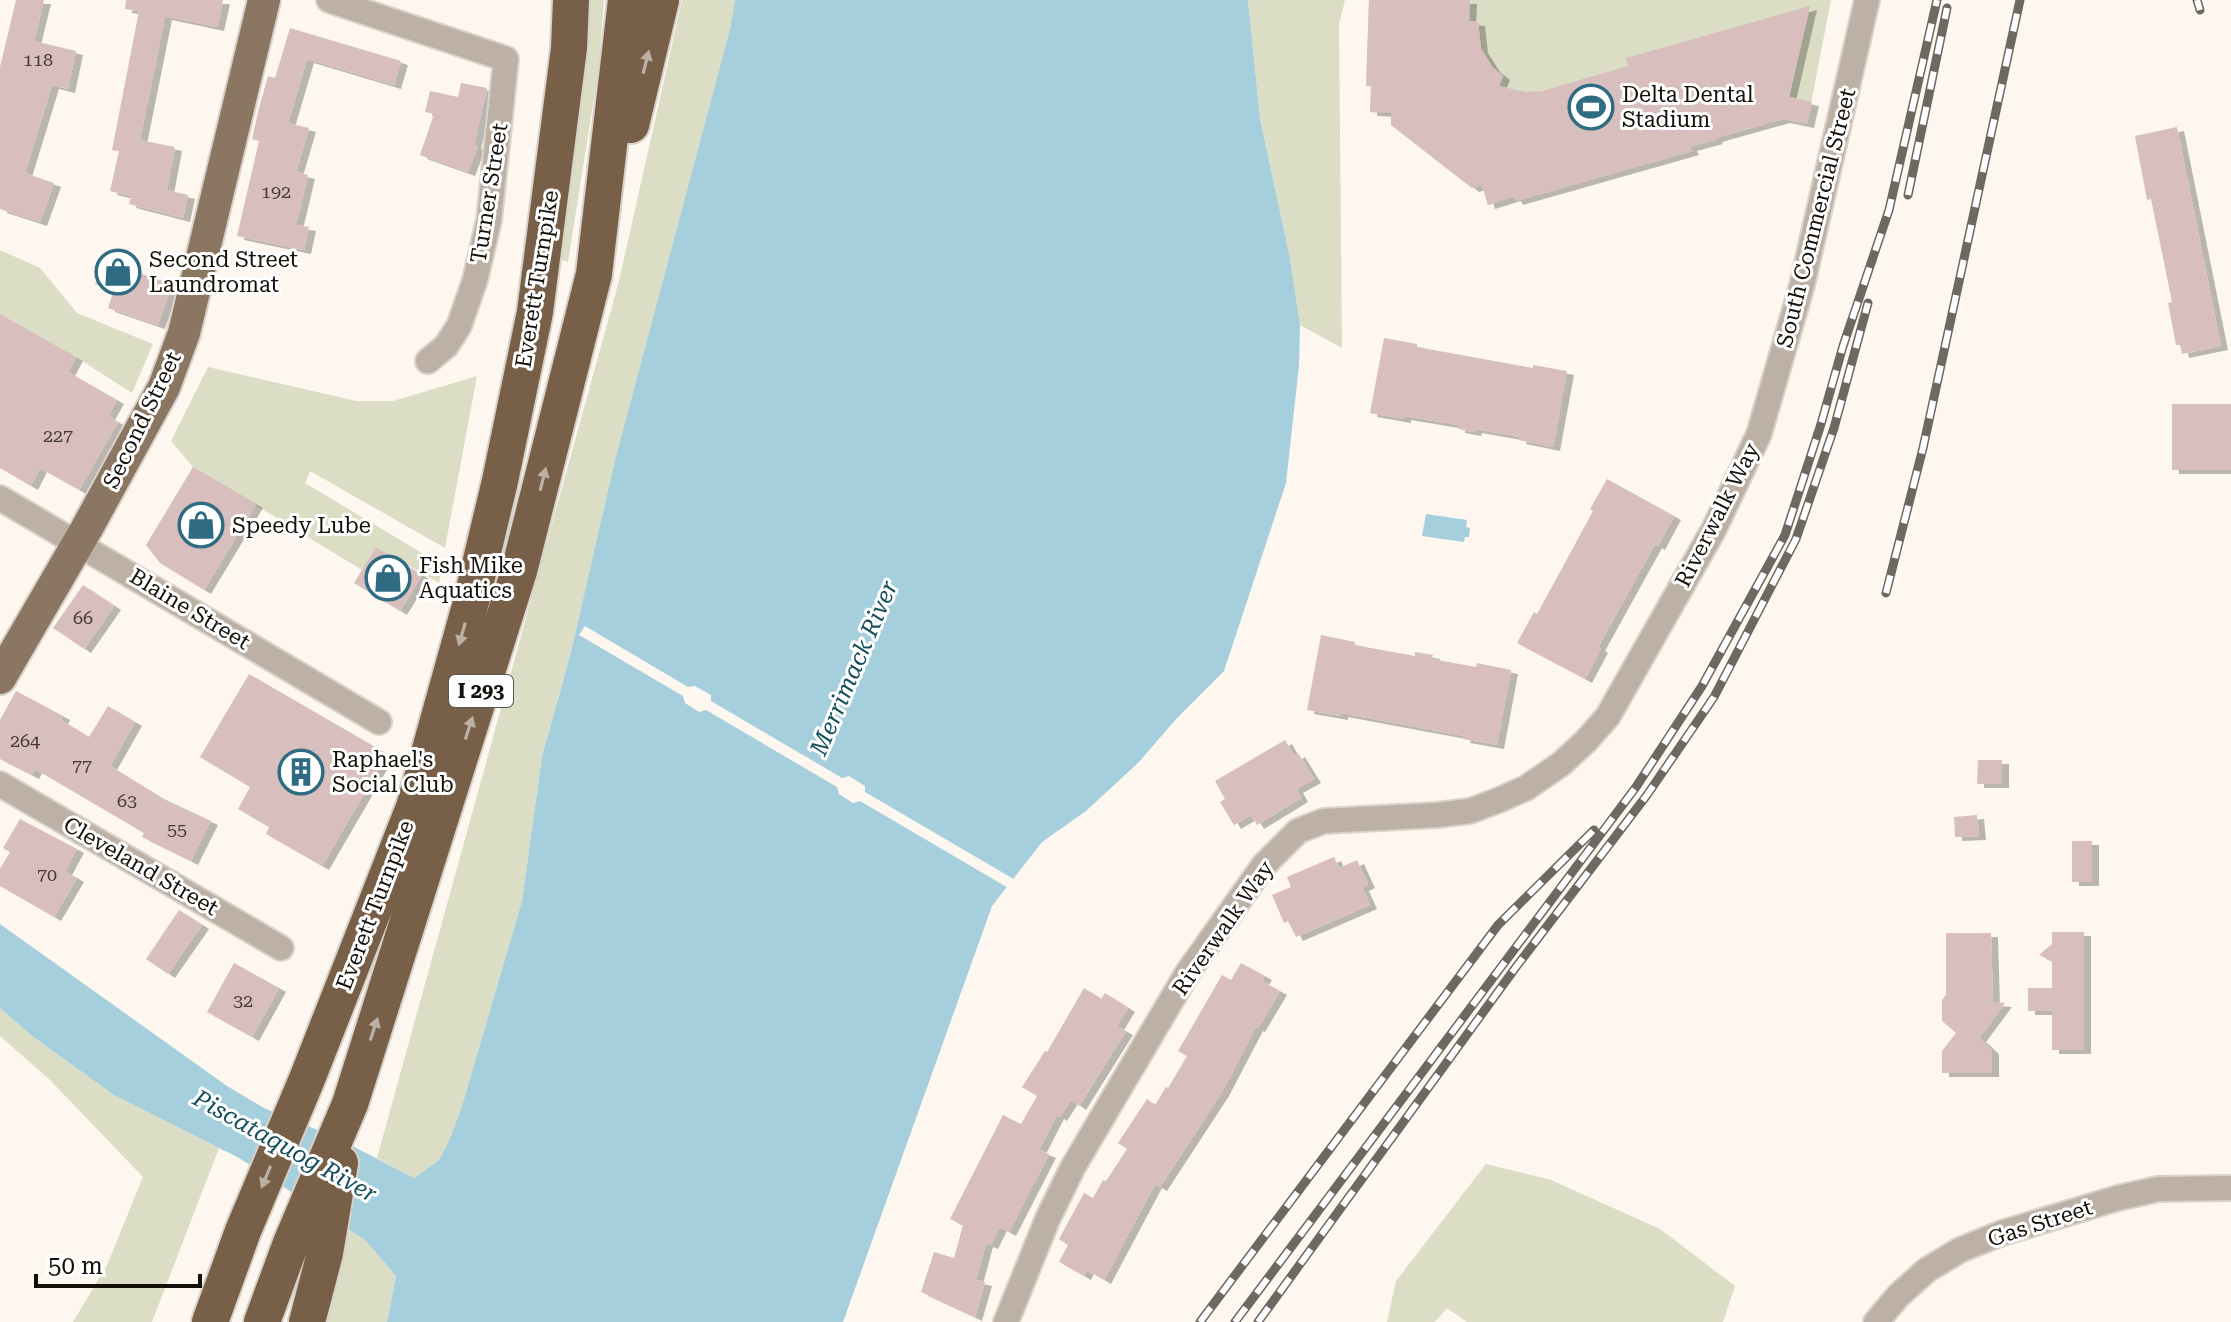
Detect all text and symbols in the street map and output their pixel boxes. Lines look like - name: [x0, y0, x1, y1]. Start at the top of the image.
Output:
- house number: 118: [23, 49, 53, 70]
- one-way arrow: [640, 50, 653, 75]
- place label: Delta Dental Stadium: [1622, 82, 1754, 132]
- sports icon: Delta Dental Stadium: [1567, 83, 1615, 131]
- street label: South Commercial Street: [1772, 86, 1860, 350]
- street label: Turner Street: [466, 121, 512, 265]
- house number: 192: [261, 181, 291, 202]
- street label: Everett Turnpike: [511, 188, 563, 370]
- place label: Second Street Laundromat: [149, 247, 298, 297]
- shop icon: Second Street Laundromat: [94, 248, 142, 296]
- street label: Second Street: [98, 348, 186, 492]
- house number: 227: [43, 425, 73, 446]
- street label: Riverwalk Way: [1670, 439, 1764, 591]
- one-way arrow: [538, 466, 550, 491]
- shop icon: Speedy Lube: [177, 501, 225, 549]
- place label: Speedy Lube: [232, 513, 371, 538]
- place label: Fish Mike Aquatics: [419, 553, 523, 603]
- shop icon: Fish Mike Aquatics: [364, 554, 412, 602]
- street label: Blaine Street: [126, 563, 254, 655]
- water label: Merrimack River: [804, 576, 903, 761]
- house number: 66: [73, 607, 93, 628]
- one-way arrow: [455, 622, 468, 646]
- road number: I 293: [449, 675, 513, 707]
- one-way arrow: [464, 716, 476, 740]
- house number: 264: [10, 730, 40, 751]
- place label: Raphael's Social Club: [332, 747, 454, 797]
- building icon: Raphael's Social Club: [277, 748, 325, 796]
- house number: 77: [72, 755, 92, 776]
- house number: 63: [117, 790, 137, 811]
- street label: Cleveland Street: [59, 812, 223, 920]
- street label: Everett Turnpike: [331, 817, 419, 993]
- house number: 55: [167, 819, 187, 840]
- street label: Riverwalk Way: [1167, 856, 1279, 1000]
- house number: 70: [37, 864, 57, 885]
- house number: 32: [233, 990, 253, 1011]
- one-way arrow: [368, 1017, 380, 1041]
- water label: Piscataquog River: [187, 1083, 382, 1208]
- one-way arrow: [259, 1165, 272, 1189]
- street label: Gas Street: [1985, 1194, 2095, 1252]
- scale bar: [36, 1238, 200, 1288]
- text: 50 m: [48, 1252, 103, 1280]

